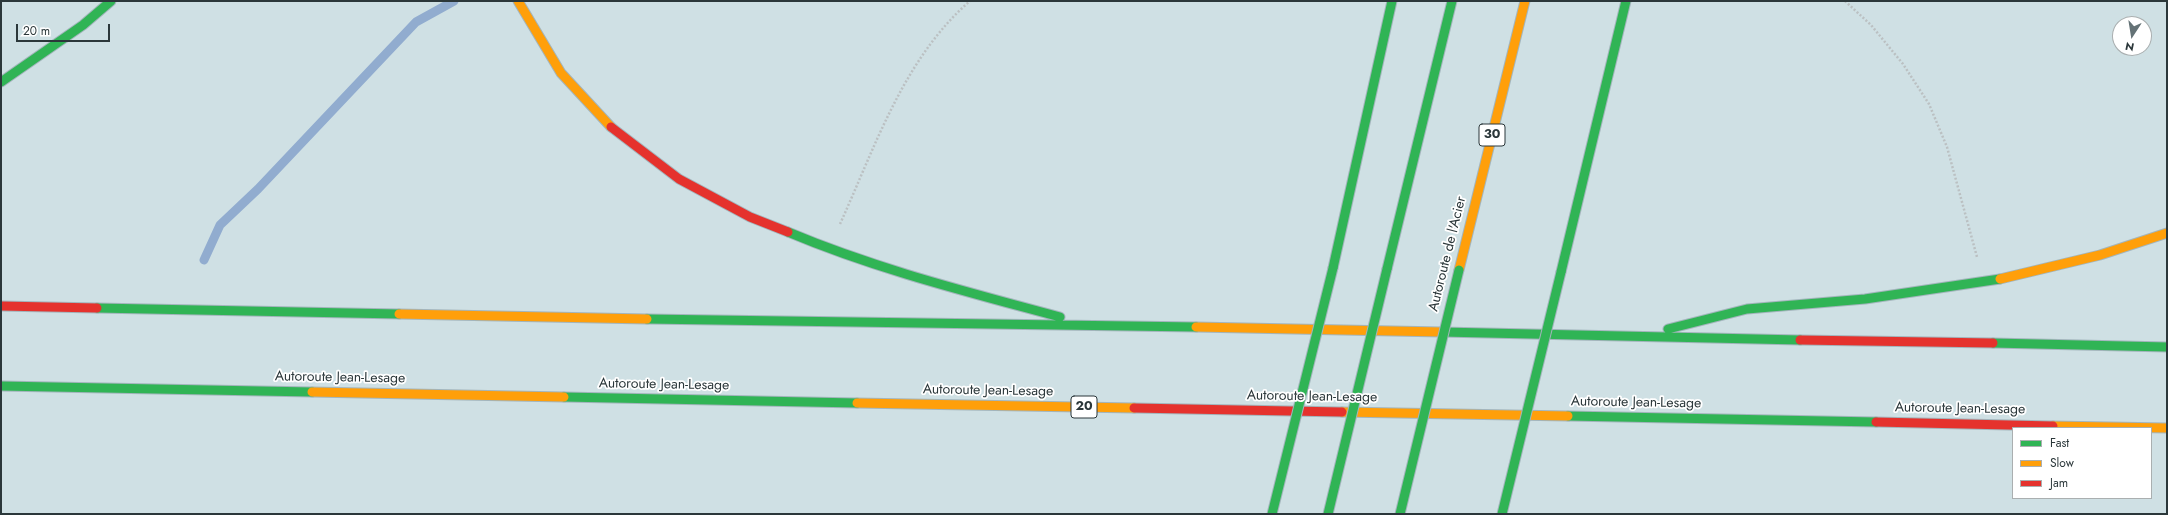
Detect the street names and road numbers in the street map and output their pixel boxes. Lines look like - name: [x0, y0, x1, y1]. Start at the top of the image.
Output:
- road number: 30: [1479, 124, 1505, 146]
- street label: Autoroute de l'Acier: [1426, 195, 1470, 313]
- street label: Autoroute Jean-Lesage: [275, 368, 405, 388]
- street label: Autoroute Jean-Lesage: [599, 375, 729, 395]
- street label: Autoroute Jean-Lesage: [923, 381, 1053, 401]
- street label: Autoroute Jean-Lesage: [1247, 387, 1377, 407]
- street label: Autoroute Jean-Lesage: [1571, 393, 1701, 413]
- road number: 20: [1071, 396, 1097, 418]
- street label: Autoroute Jean-Lesage: [1895, 399, 2025, 419]

